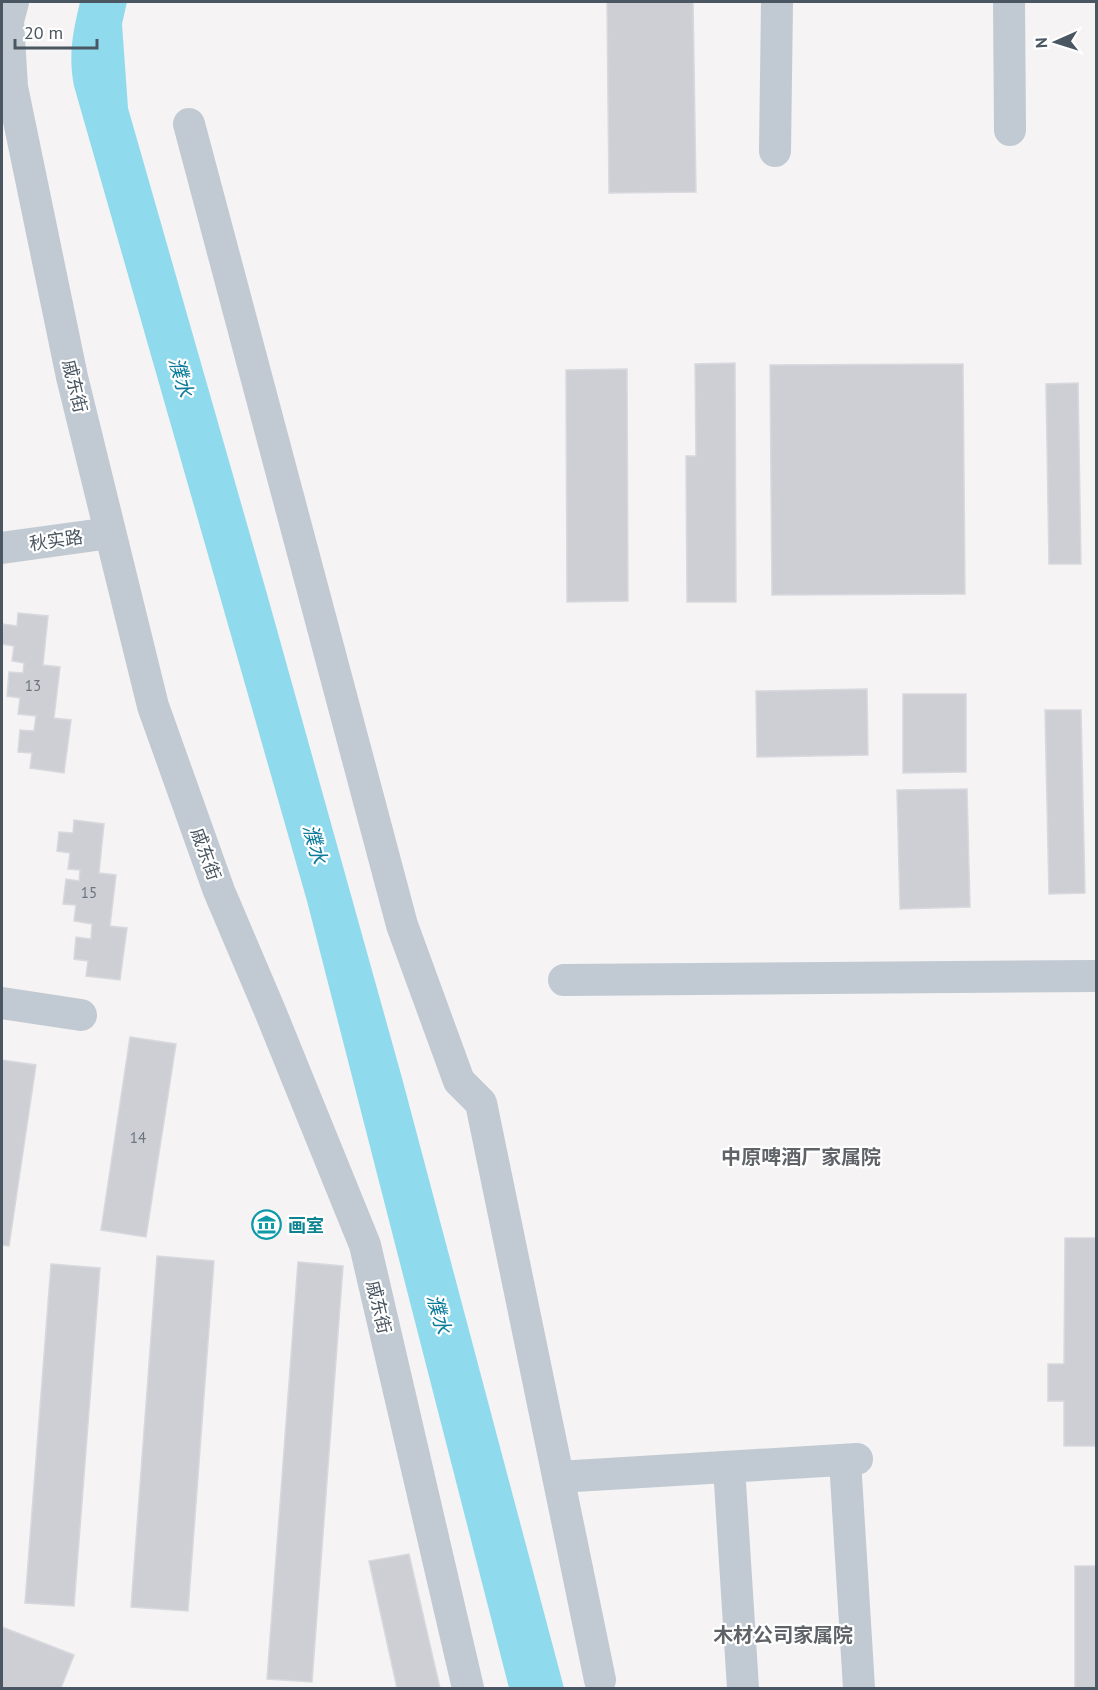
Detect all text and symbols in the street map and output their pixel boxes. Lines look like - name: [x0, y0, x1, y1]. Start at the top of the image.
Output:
- scale bar: [15, 12, 98, 50]
- north arrow: [1026, 12, 1086, 72]
- text: 20 m: [24, 21, 63, 44]
- text: N: [1031, 37, 1051, 49]
- water label: 濮水: [163, 354, 199, 401]
- street label: 戚东街: [58, 357, 92, 415]
- street label: 秋实路: [28, 525, 84, 555]
- house number: 13: [25, 676, 41, 695]
- water label: 濮水: [297, 821, 333, 868]
- street label: 戚东街: [186, 825, 226, 883]
- house number: 15: [81, 883, 97, 902]
- house number: 14: [130, 1128, 146, 1147]
- district label: 中原啤酒厂家属院: [721, 1144, 881, 1170]
- museum icon: 画室: [251, 1209, 283, 1241]
- place label: 画室: [288, 1214, 324, 1237]
- street label: 戚东街: [362, 1278, 396, 1336]
- water label: 濮水: [421, 1291, 457, 1338]
- district label: 木材公司家属院: [713, 1622, 853, 1648]

